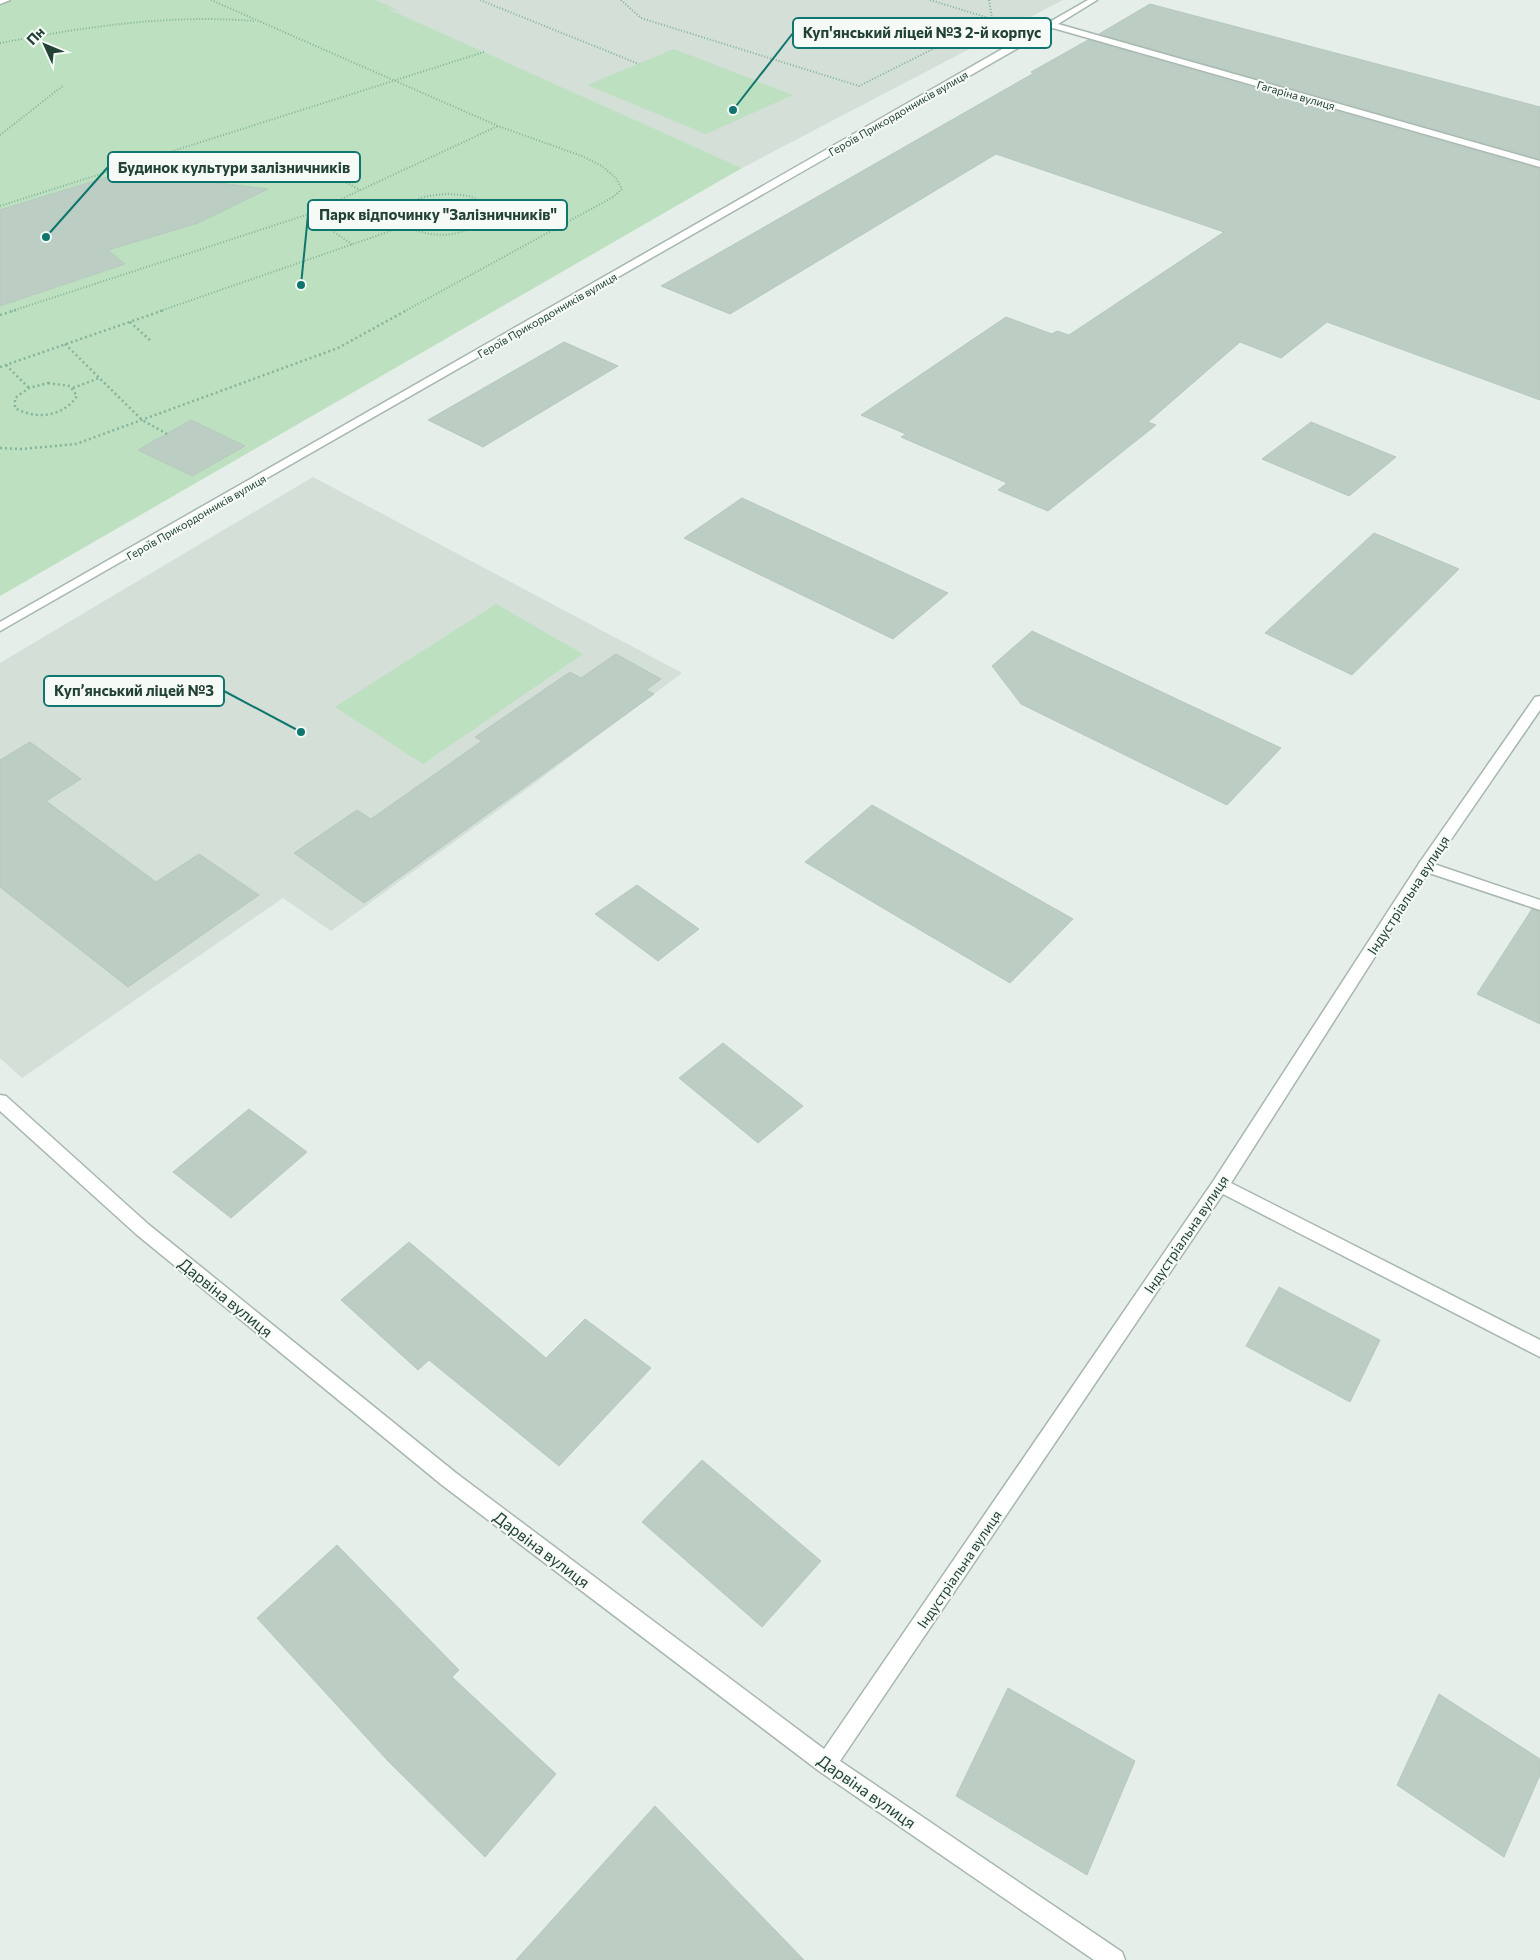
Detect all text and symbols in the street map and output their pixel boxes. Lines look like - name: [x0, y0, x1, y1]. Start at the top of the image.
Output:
- callout: Куп'янський ліцей №3 2-й корпус: [793, 18, 1051, 48]
- north arrow: [20, 20, 70, 70]
- text: Пн: [23, 23, 48, 48]
- text: Куп'янський ліцей №3 2-й корпус: [803, 23, 1041, 41]
- street label: Героїв Прикордонників вулиця: [826, 68, 970, 158]
- street label: Гагаріна вулиця: [1255, 78, 1337, 112]
- callout: Будинок культури залізничників: [108, 152, 360, 182]
- text: Будинок культури залізничників: [118, 158, 350, 176]
- callout: Парк відпочинку "Залізничників": [308, 200, 567, 230]
- text: Парк відпочинку "Залізничників": [319, 205, 557, 223]
- street label: Героїв Прикордонників вулиця: [475, 270, 619, 360]
- street label: Героїв Прикордонників вулиця: [124, 472, 268, 562]
- callout: Куп’янський ліцей №3: [44, 676, 224, 706]
- text: Куп’янський ліцей №3: [54, 681, 214, 699]
- street label: Індустріальна вулиця: [1363, 832, 1453, 958]
- street label: Індустріальна вулиця: [1140, 1172, 1232, 1296]
- street label: Дарвіна вулиця: [175, 1253, 277, 1341]
- street label: Дарвіна вулиця: [490, 1507, 594, 1591]
- street label: Індустріальна вулиця: [913, 1507, 1005, 1631]
- street label: Дарвіна вулиця: [814, 1750, 920, 1832]

